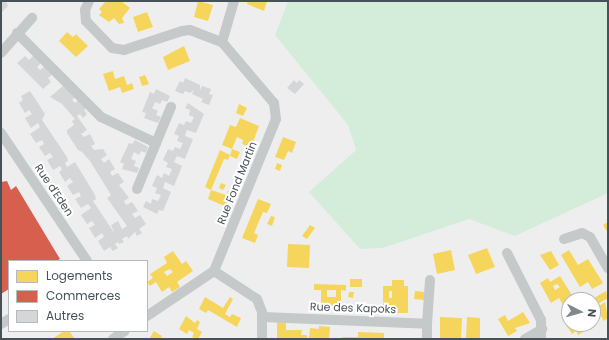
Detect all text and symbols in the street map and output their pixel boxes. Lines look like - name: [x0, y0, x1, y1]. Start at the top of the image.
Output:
- street label: Rue Fond Martin: [214, 140, 260, 226]
- street label: Rue d'Eden: [32, 162, 76, 218]
- legend: [8, 260, 148, 332]
- text: Logements: [46, 267, 113, 284]
- text: Commerces: [46, 287, 121, 304]
- north arrow: [561, 292, 601, 332]
- street label: Rue des Kapoks: [310, 300, 396, 316]
- text: Autres: [46, 307, 84, 324]
- text: N: [584, 308, 600, 318]

